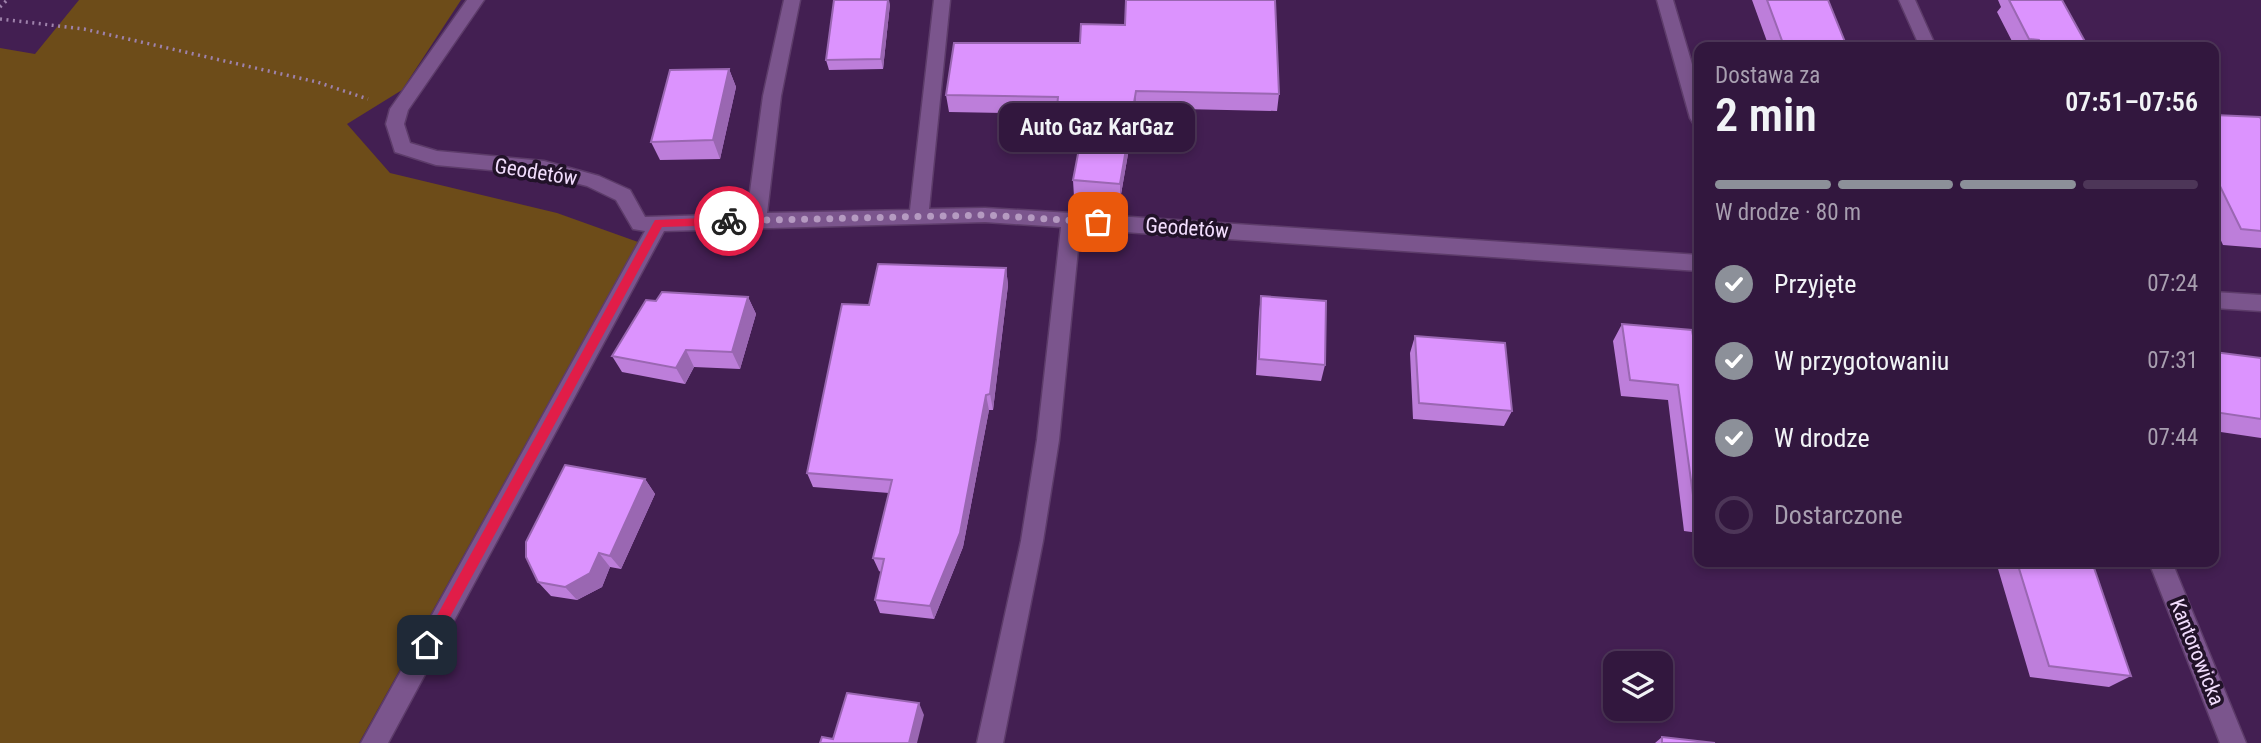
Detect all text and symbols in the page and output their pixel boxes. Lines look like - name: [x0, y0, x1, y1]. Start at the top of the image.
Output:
- text: Dostawa za: [1715, 62, 1820, 89]
- text: 07:51–07:56: [2065, 87, 2198, 117]
- text: 2 min: [1715, 88, 1817, 142]
- callout: Auto Gaz KarGaz: [1000, 103, 1196, 152]
- text: Auto Gaz KarGaz: [1020, 114, 1174, 141]
- street label: Geodetów: [493, 154, 579, 190]
- courier: [694, 186, 764, 256]
- pin: [1068, 192, 1128, 252]
- text: W drodze · 80 m: [1715, 199, 1861, 226]
- icon: bike: [710, 202, 748, 240]
- icon: bag: [1079, 203, 1117, 241]
- street label: Geodetów: [1145, 213, 1230, 243]
- icon: check: [1715, 265, 1753, 303]
- text: Przyjęte: [1774, 269, 1856, 299]
- text: 07:24: [2147, 270, 2198, 297]
- icon: check: [1715, 342, 1753, 380]
- text: W przygotowaniu: [1774, 346, 1949, 376]
- text: 07:31: [2147, 347, 2198, 374]
- icon: check: [1715, 419, 1753, 457]
- text: W drodze: [1774, 423, 1870, 453]
- text: 07:44: [2147, 424, 2198, 451]
- text: Dostarczone: [1774, 500, 1903, 530]
- street label: Kantorowicka: [2165, 595, 2229, 709]
- pin: [397, 615, 457, 675]
- icon: home: [408, 626, 446, 664]
- map controls: [1603, 651, 1673, 721]
- button: layers: [1603, 651, 1673, 721]

